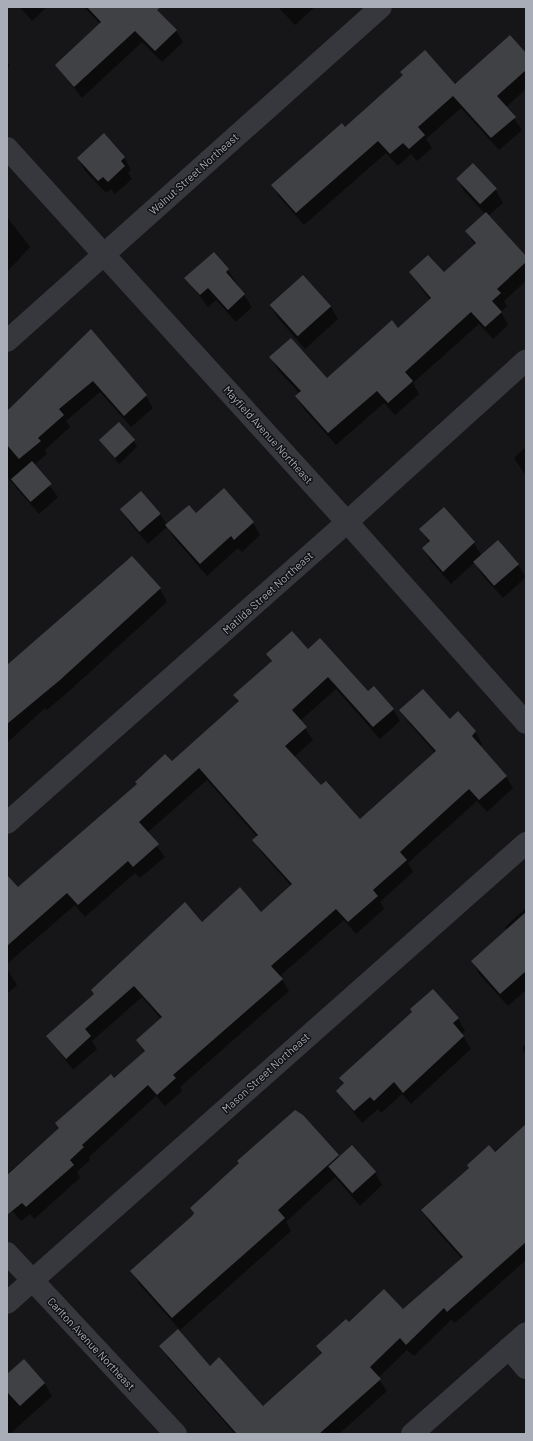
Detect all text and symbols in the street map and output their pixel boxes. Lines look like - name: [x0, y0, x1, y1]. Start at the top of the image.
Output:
- street label: Walnut Street Northeast: [147, 130, 241, 218]
- street label: Mayfield Avenue Northeast: [221, 383, 315, 487]
- street label: Matilda Street Northeast: [220, 549, 316, 637]
- street label: Mason Street Northeast: [219, 1030, 313, 1116]
- street label: Carlton Avenue Northeast: [45, 1295, 137, 1393]

